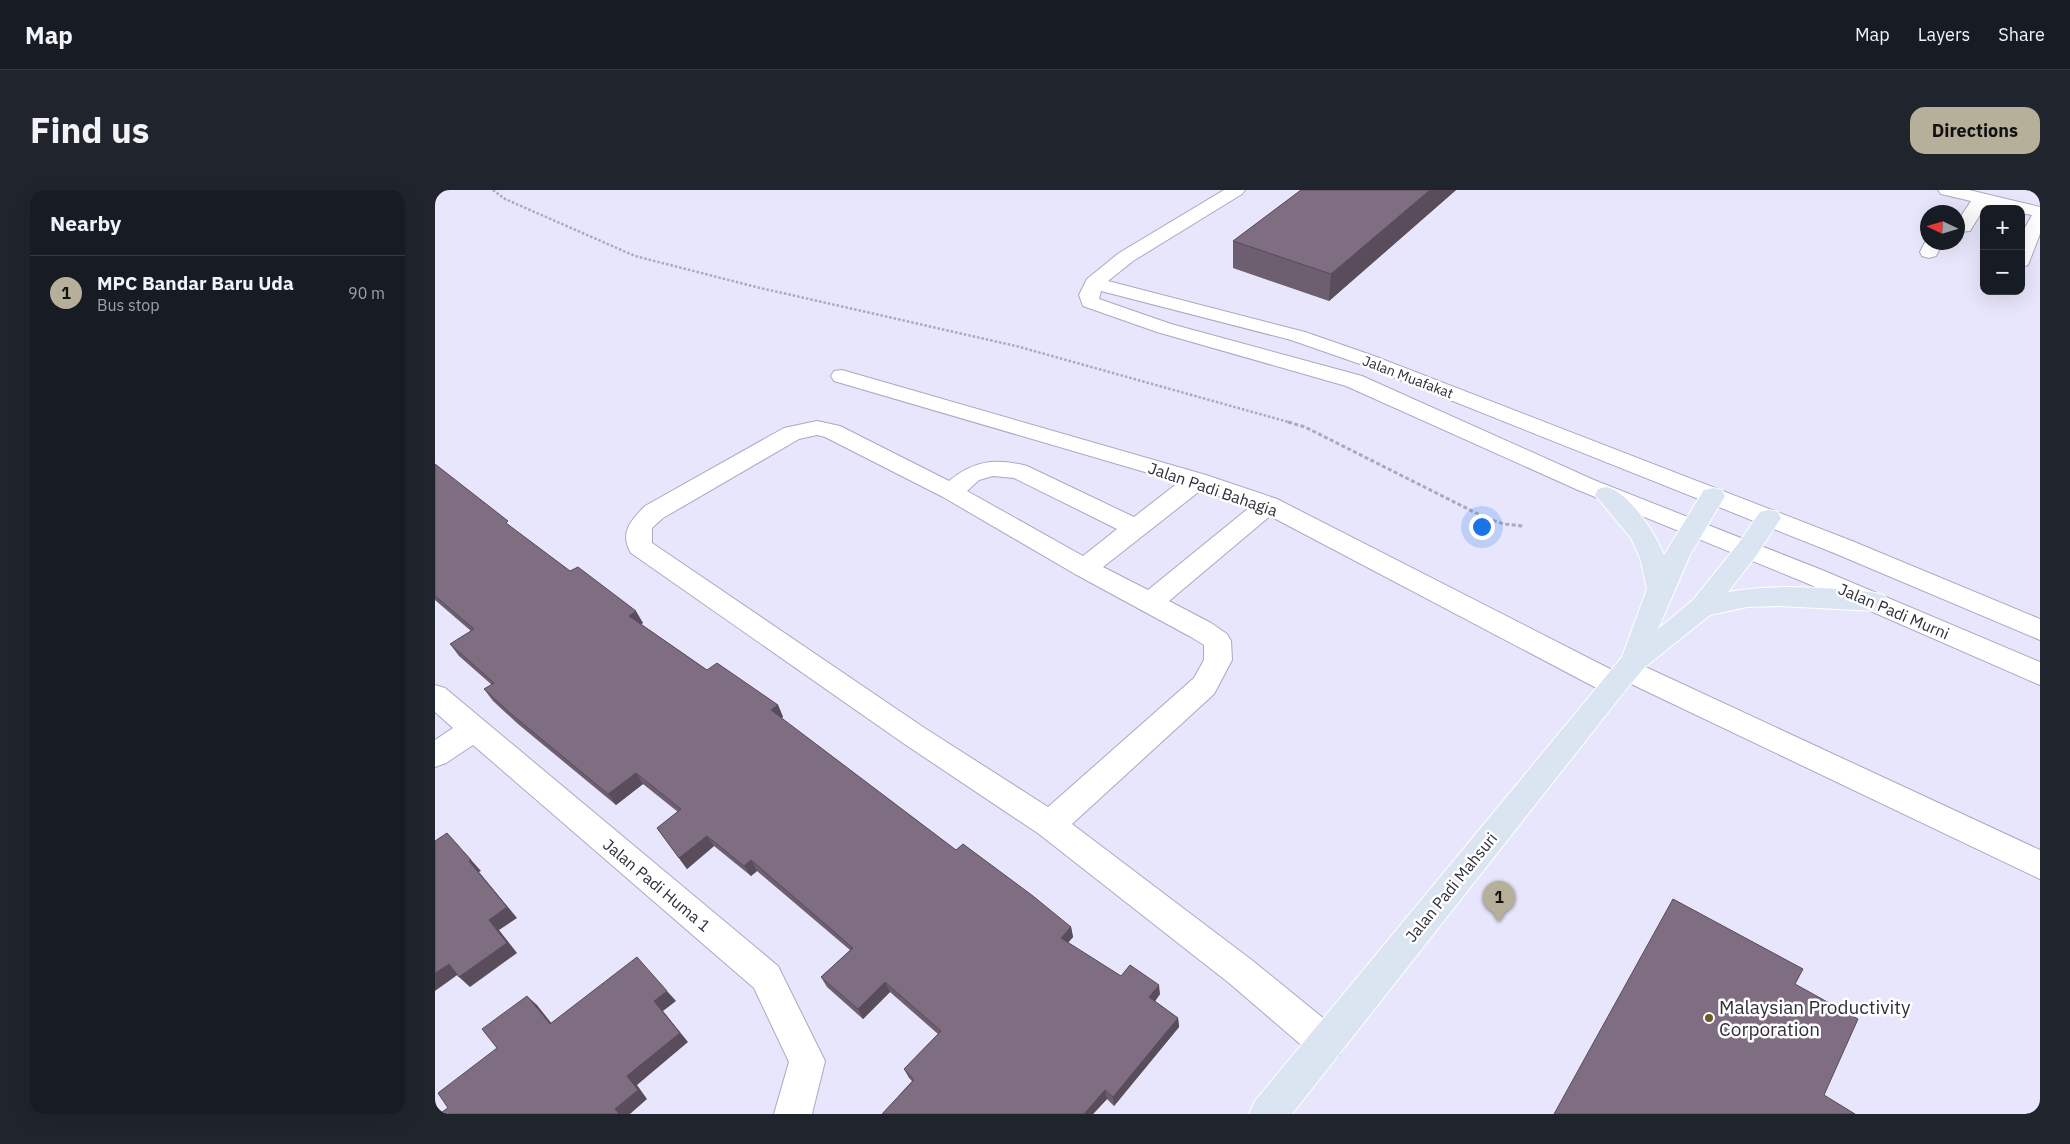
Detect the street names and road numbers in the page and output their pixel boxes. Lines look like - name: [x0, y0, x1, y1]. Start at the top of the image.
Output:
- street label: Jalan Muafakat: [1360, 351, 1456, 403]
- street label: Jalan Padi Bahagia: [1146, 458, 1281, 521]
- street label: Jalan Padi Murni: [1835, 579, 1953, 643]
- street label: Jalan Padi Mahsuri: [1401, 828, 1501, 946]
- street label: Jalan Padi Huma 1: [599, 834, 715, 936]

